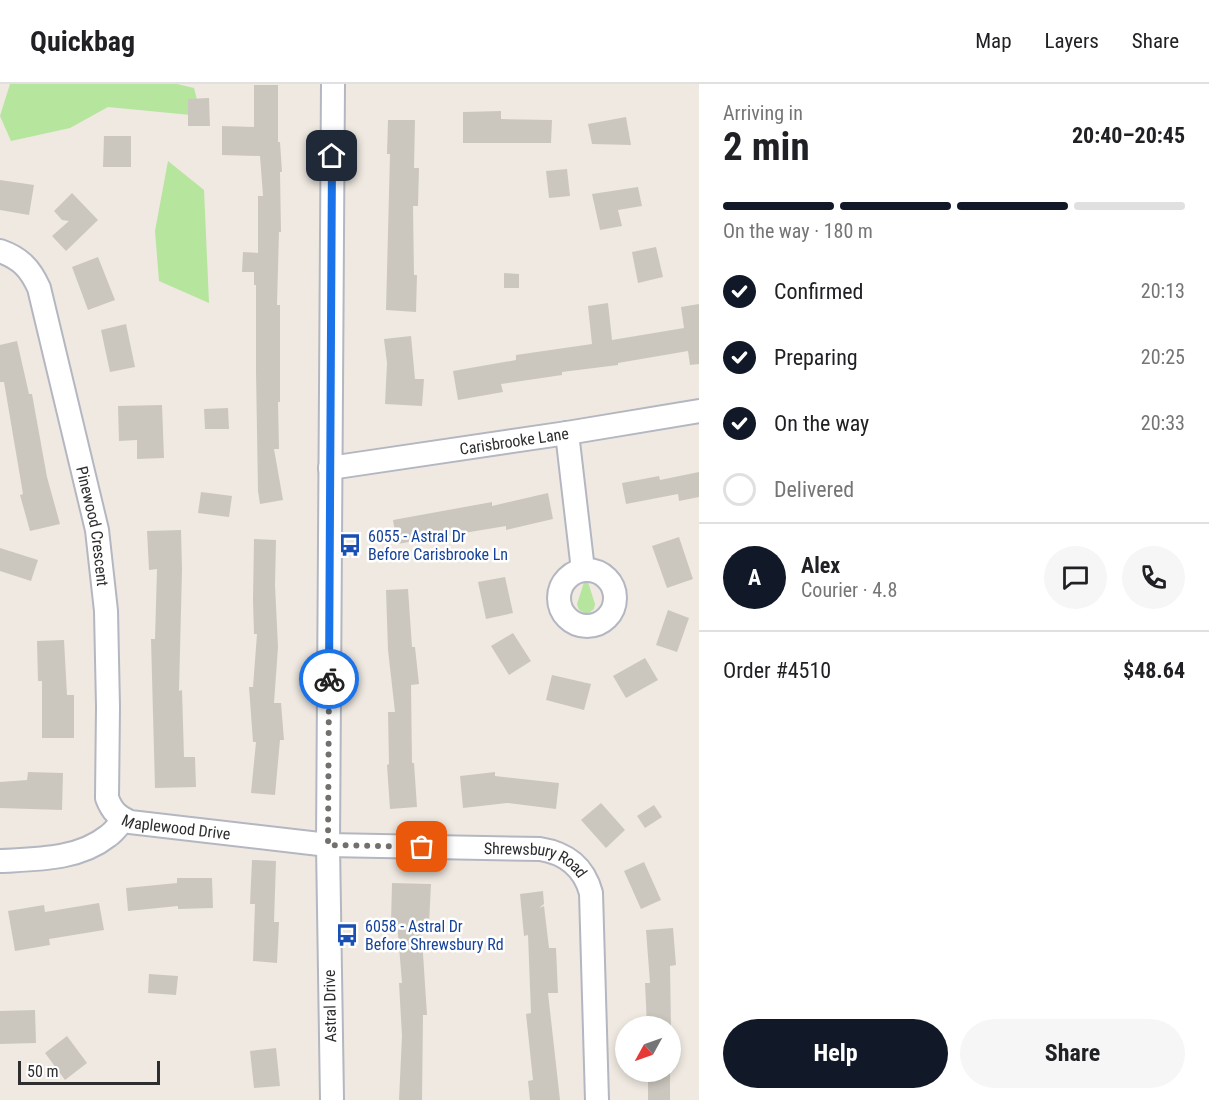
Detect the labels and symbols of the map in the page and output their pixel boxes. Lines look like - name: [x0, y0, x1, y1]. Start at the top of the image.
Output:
- pin: [306, 130, 357, 181]
- street label: Carisbrooke Lane: [458, 423, 570, 458]
- street label: Pinewood Crescent: [73, 464, 113, 587]
- place label: 6055 - Astral Dr Before Carisbrooke Ln: [368, 527, 508, 564]
- bus stop icon: 6055 - Astral Dr Before Carisbrooke Ln: [337, 532, 363, 558]
- courier: [299, 649, 359, 709]
- street label: Maplewood Drive: [119, 810, 232, 843]
- pin: [396, 821, 447, 872]
- street label: Shrewsbury Road: [484, 838, 592, 881]
- place label: 6058 - Astral Dr Before Shrewsbury Rd: [365, 917, 504, 954]
- bus stop icon: 6058 - Astral Dr Before Shrewsbury Rd: [334, 922, 360, 948]
- street label: Astral Drive: [320, 969, 340, 1043]
- north arrow: [615, 1016, 681, 1082]
- scale bar: [18, 1058, 160, 1086]

